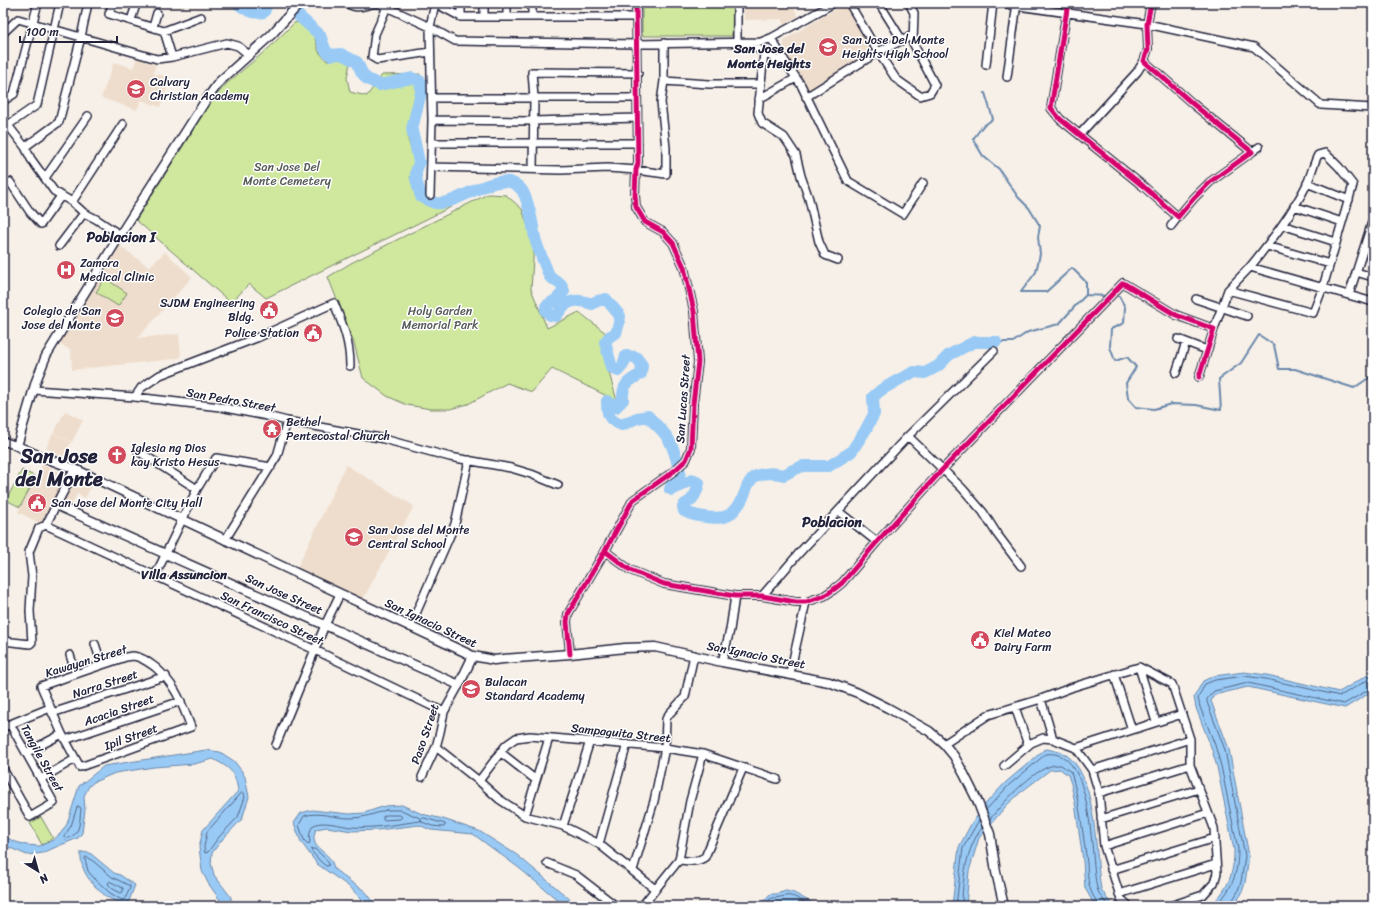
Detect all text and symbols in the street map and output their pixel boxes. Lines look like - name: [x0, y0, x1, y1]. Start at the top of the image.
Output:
- scale bar: [20, 18, 117, 44]
- text: 100 m: [26, 21, 59, 43]
- place label: San Jose Del Monte Heights High School: [842, 29, 949, 65]
- school or university icon: San Jose Del Monte Heights High School: [817, 36, 839, 58]
- district label: San Jose del Monte Heights: [726, 37, 811, 75]
- place label: Calvary Christian Academy: [150, 71, 250, 107]
- school or university icon: Calvary Christian Academy: [125, 78, 147, 100]
- park label: San Jose Del Monte Cemetery: [243, 156, 332, 192]
- district label: Poblacion I: [86, 225, 157, 250]
- place label: Zamora Medical Clinic: [80, 252, 154, 288]
- hospital icon: Zamora Medical Clinic: [55, 259, 77, 281]
- place label: SJDM Engineering Bldg.: [160, 292, 255, 328]
- public building icon: SJDM Engineering Bldg.: [258, 299, 280, 321]
- place label: Colegio de San Jose del Monte: [21, 300, 102, 336]
- park label: Holy Garden Memorial Park: [402, 300, 479, 336]
- school or university icon: Colegio de San Jose del Monte: [104, 307, 126, 329]
- place label: Police Station: [225, 322, 300, 344]
- public building icon: Police Station: [302, 322, 324, 344]
- street label: San Lucas Street: [669, 353, 697, 444]
- street label: San Pedro Street: [185, 381, 279, 419]
- place label: Bethel Pentecostal Church: [286, 411, 390, 447]
- temple icon: Bethel Pentecostal Church: [261, 418, 283, 440]
- place label: Iglesia ng Dios kay Kristo Hesus: [130, 437, 220, 473]
- district label: San Jose del Monte: [15, 439, 103, 497]
- church icon: Iglesia ng Dios kay Kristo Hesus: [106, 444, 128, 466]
- public building icon: San Jose del Monte City Hall: [26, 492, 48, 514]
- place label: San Jose del Monte City Hall: [51, 492, 203, 514]
- district label: Poblacion: [802, 510, 862, 535]
- place label: San Jose del Monte Central School: [368, 519, 470, 555]
- school or university icon: San Jose del Monte Central School: [343, 526, 365, 548]
- district label: Villa Assuncion: [141, 563, 228, 586]
- street label: San Jose Street: [242, 567, 326, 621]
- street label: San Francisco Street: [217, 584, 328, 652]
- street label: San Ignacio Street: [381, 592, 481, 654]
- place label: Kiel Mateo Dairy Farm: [994, 622, 1051, 658]
- public building icon: Kiel Mateo Dairy Farm: [969, 629, 991, 651]
- street label: San Ignacio Street: [705, 635, 807, 675]
- street label: Kawayan Street: [42, 638, 131, 684]
- street label: Narra Street: [69, 663, 141, 705]
- place label: Bulacan Standard Academy: [485, 671, 586, 707]
- school or university icon: Bulacan Standard Academy: [460, 678, 482, 700]
- street label: Acacia Street: [80, 688, 157, 733]
- street label: Paso Street: [404, 701, 446, 767]
- street label: Ipil Street: [100, 717, 161, 757]
- street label: Sampaguita Street: [570, 717, 672, 749]
- street label: Tangile Street: [14, 720, 70, 797]
- north arrow: [18, 851, 58, 891]
- text: N: [35, 868, 53, 889]

